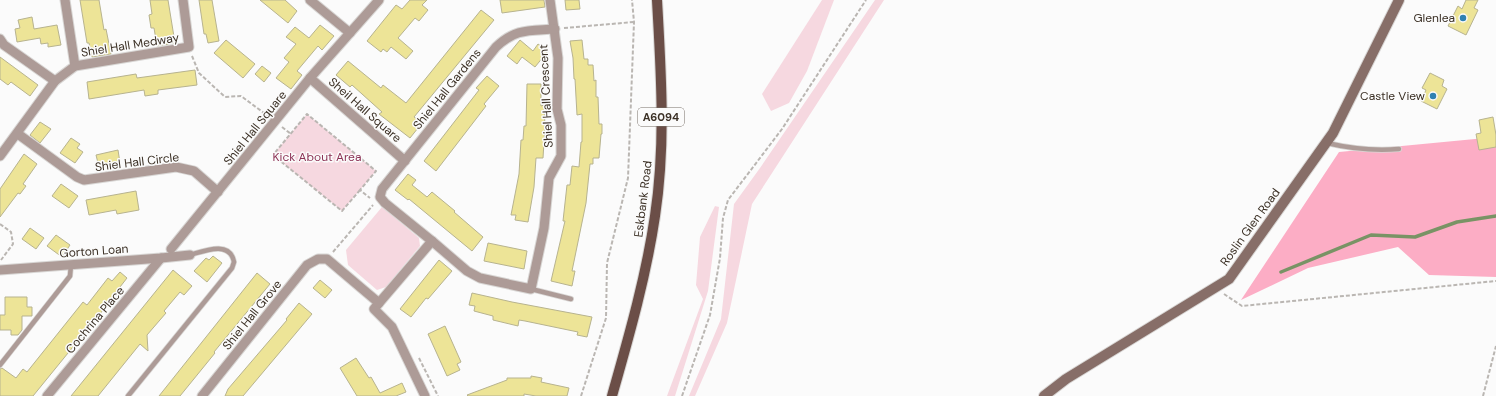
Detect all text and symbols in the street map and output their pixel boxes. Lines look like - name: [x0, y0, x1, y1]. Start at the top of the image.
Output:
- place label: Glenlea: [1414, 10, 1455, 26]
- marker: Glenlea: [1458, 13, 1468, 23]
- street label: Shiel Hall Medway: [80, 29, 180, 61]
- street label: Shiel Hall Crescent: [535, 44, 557, 148]
- street label: Shiel Hall Gardens: [409, 45, 485, 133]
- street label: Sheil Hall Square: [325, 74, 405, 146]
- street label: Shiel Hall Square: [220, 87, 290, 169]
- place label: Castle View: [1360, 88, 1425, 104]
- marker: Castle View: [1428, 91, 1438, 101]
- road number: A6094: [638, 108, 684, 126]
- street label: Shiel Hall Circle: [94, 149, 180, 175]
- park label: Kick About Area: [273, 149, 361, 165]
- street label: Eskbank Road: [630, 160, 656, 238]
- street label: Roslin Glen Road: [1216, 185, 1284, 269]
- street label: Gorton Loan: [59, 241, 129, 261]
- street label: Shiel Hall Grove: [219, 277, 285, 353]
- street label: Cochrina Place: [62, 283, 128, 357]

